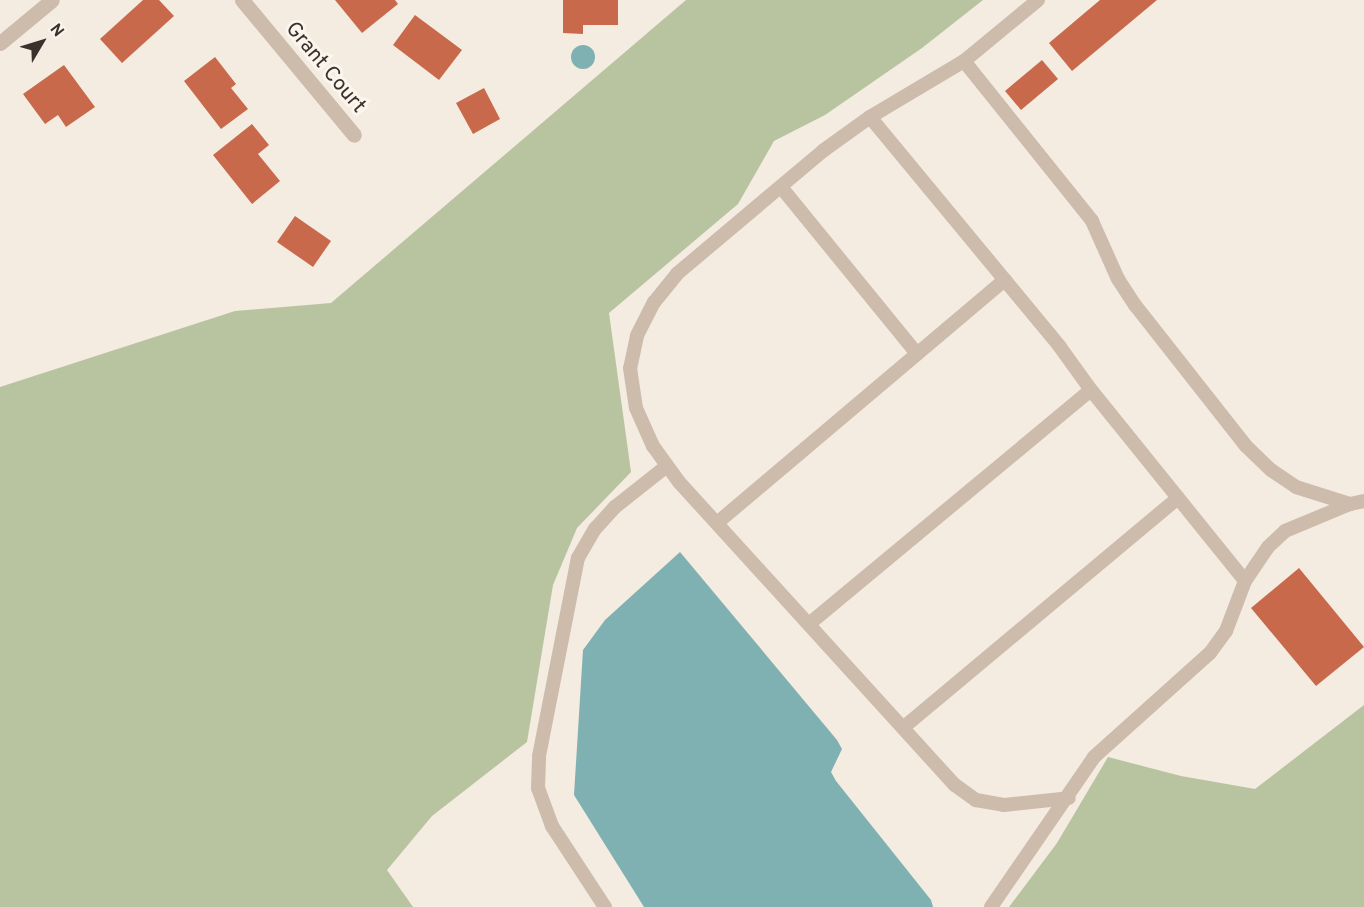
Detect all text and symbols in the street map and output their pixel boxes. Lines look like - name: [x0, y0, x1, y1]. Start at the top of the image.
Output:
- north arrow: [12, 12, 72, 72]
- street label: Grant Court: [279, 17, 371, 119]
- text: N: [45, 20, 68, 42]

